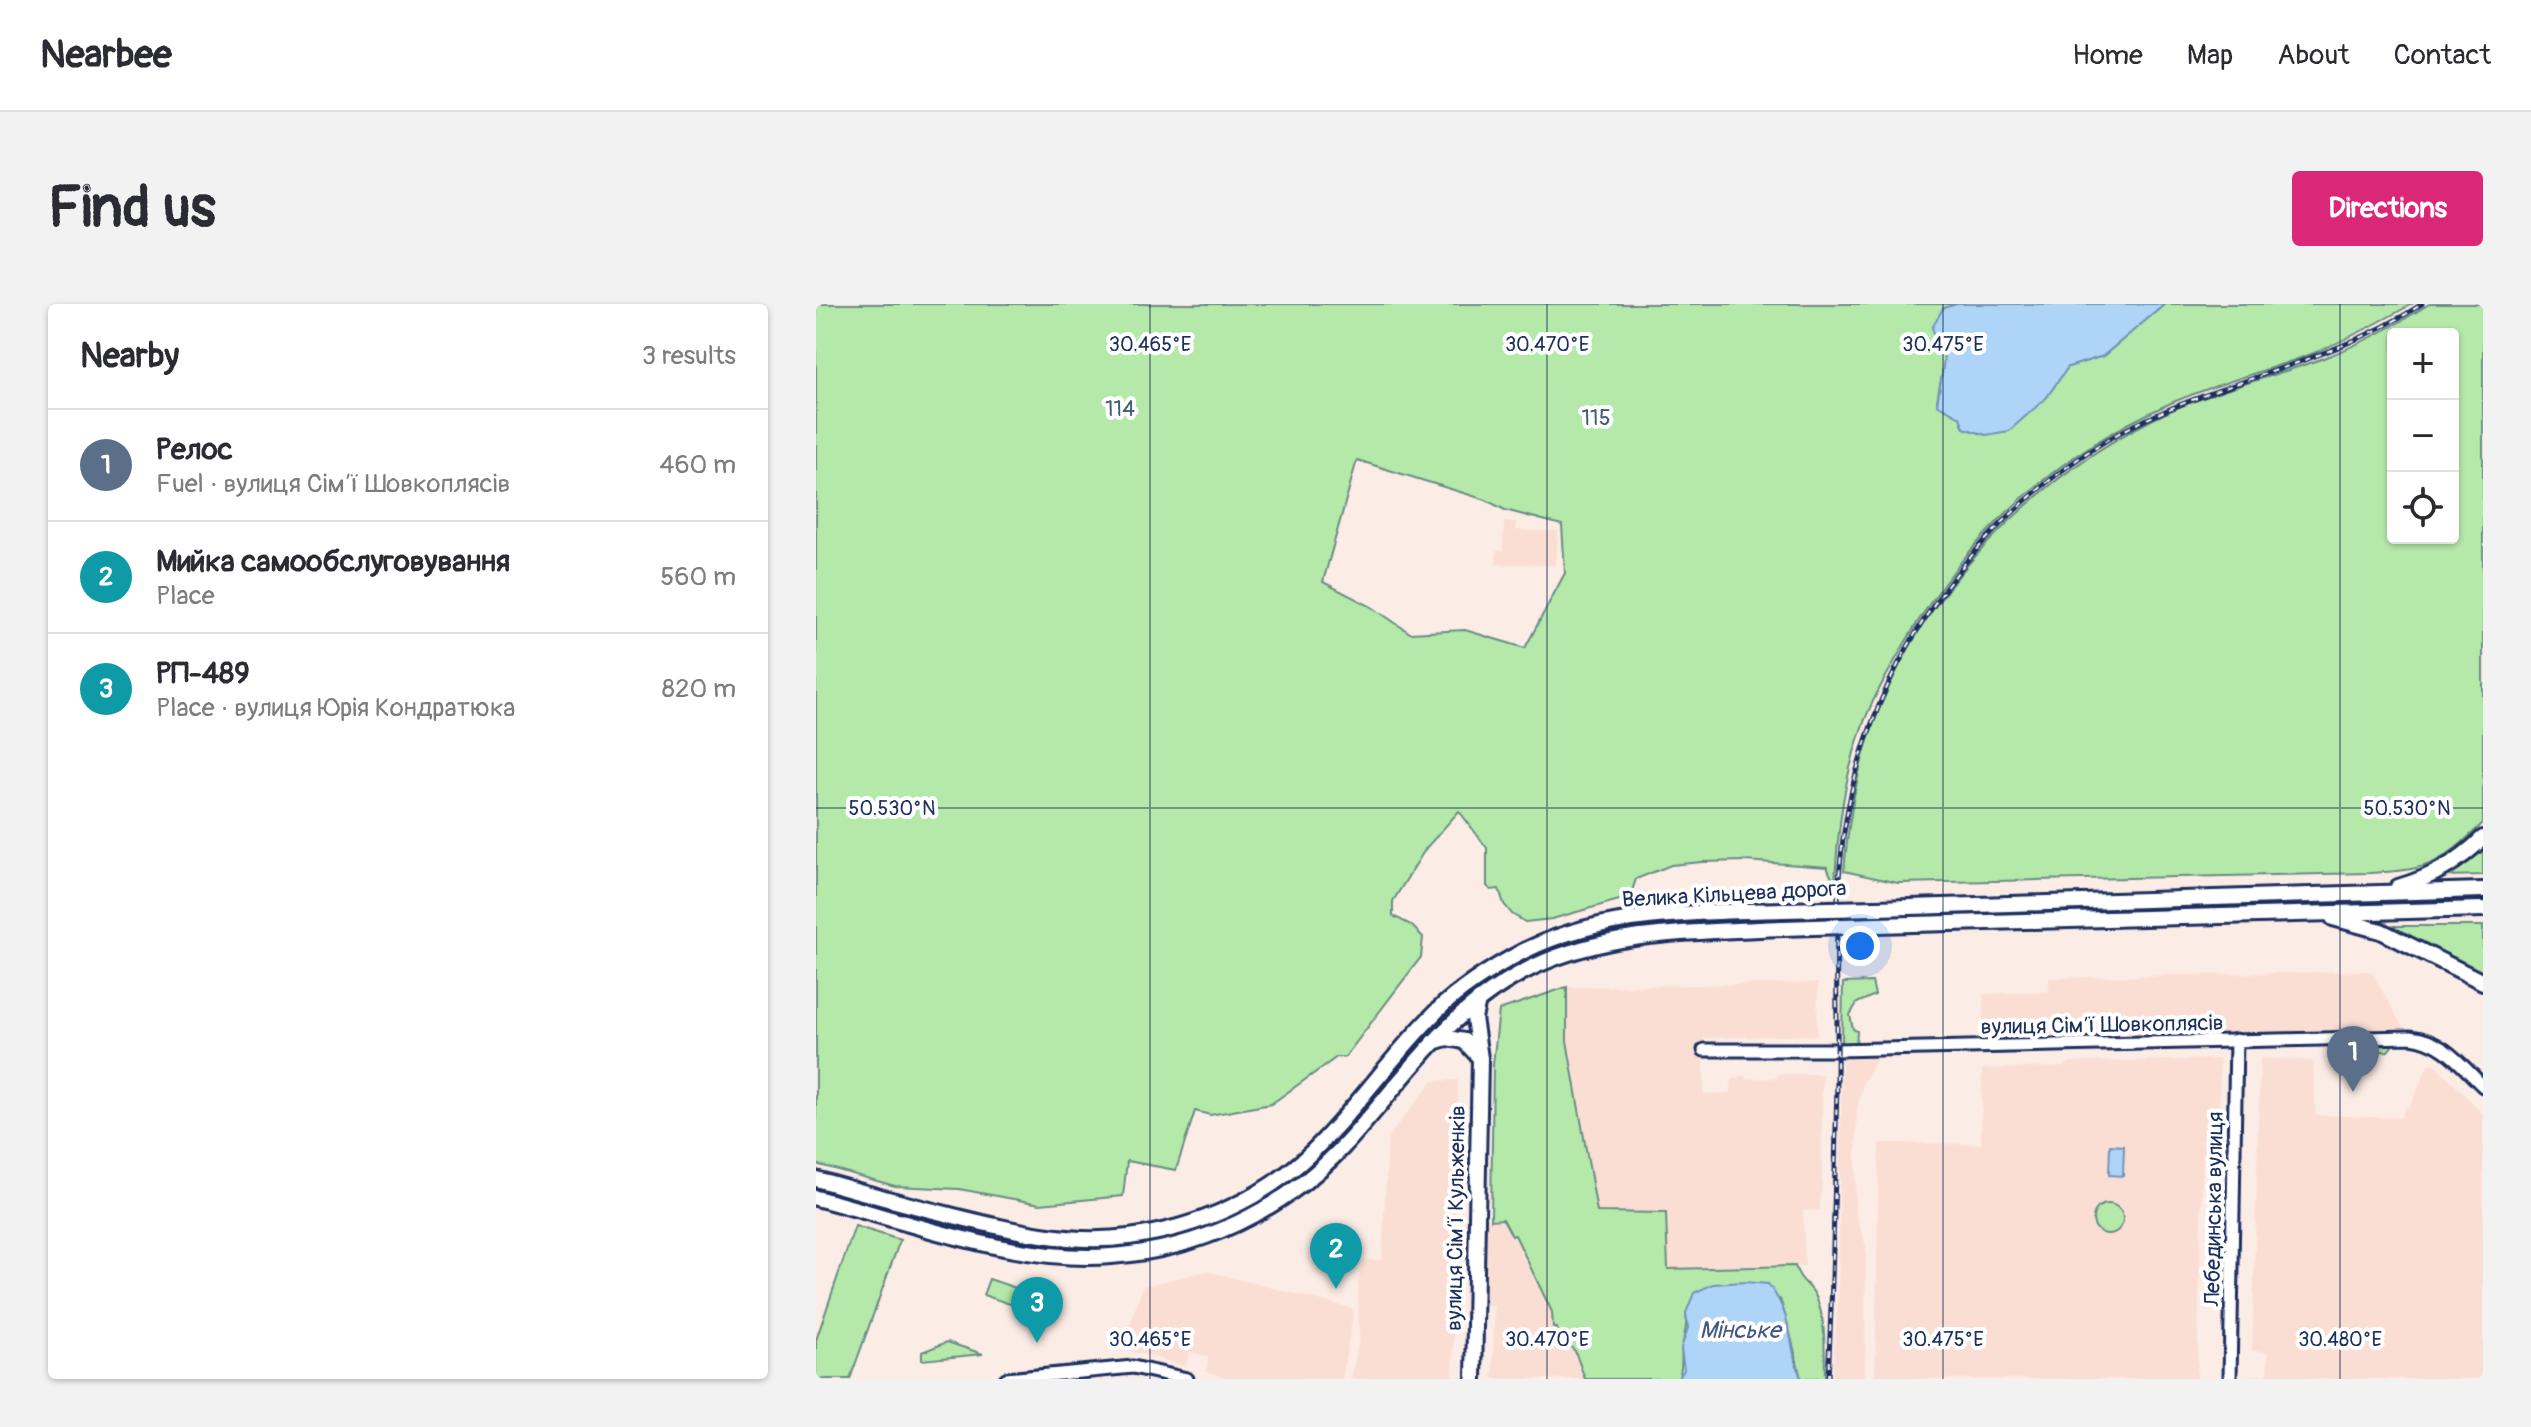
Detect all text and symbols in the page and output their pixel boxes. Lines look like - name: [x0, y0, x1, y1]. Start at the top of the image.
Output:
- text: Nearbee: [40, 31, 172, 79]
- text: Home: [2072, 38, 2143, 73]
- text: Map: [2187, 38, 2233, 73]
- text: About: [2277, 38, 2350, 73]
- text: Contact: [2394, 38, 2491, 73]
- button: Directions: [2292, 171, 2483, 246]
- text: Find us: [48, 174, 216, 243]
- map controls: [2387, 328, 2459, 544]
- button: +: [2387, 328, 2459, 400]
- text: 30.465°E: [1109, 332, 1191, 357]
- text: 30.470°E: [1505, 332, 1589, 357]
- text: 30.475°E: [1902, 332, 1984, 357]
- text: Nearby: [80, 335, 179, 378]
- text: 3 results: [642, 340, 736, 372]
- park label: 114: [1105, 395, 1135, 423]
- button: −: [2387, 400, 2459, 472]
- park label: 115: [1581, 404, 1611, 432]
- text: Релос: [156, 431, 233, 468]
- text: 1: [101, 449, 111, 481]
- text: 460 m: [659, 449, 736, 481]
- text: Fuel · вулиця Сімʼї Шовкоплясів: [156, 468, 510, 500]
- button: locate: [2387, 472, 2459, 544]
- text: Мийка самообслуговування: [156, 543, 510, 580]
- text: 2: [99, 561, 113, 593]
- text: 560 m: [660, 561, 736, 593]
- text: Place: [156, 580, 215, 612]
- text: РП-489: [156, 655, 250, 692]
- text: 3: [99, 673, 113, 705]
- text: 820 m: [662, 673, 736, 705]
- text: Place · вулиця Юрія Кондратюка: [156, 692, 515, 724]
- text: 50.530°N: [849, 796, 935, 821]
- text: 50.530°N: [2364, 796, 2450, 821]
- street label: Велика Кільцева дорога: [1621, 874, 1847, 914]
- your location: [1840, 926, 1880, 966]
- street label: вулиця Сімʼї Шовкоплясів: [1980, 1009, 2224, 1041]
- pin: 1: [2327, 1026, 2379, 1092]
- street label: вулиця Сімʼї Кульженків: [1440, 1105, 1472, 1331]
- street label: Лебединська вулиця: [2198, 1111, 2230, 1308]
- pin: 2: [1310, 1223, 1362, 1289]
- pin: 3: [1011, 1277, 1063, 1343]
- water label: Мінське: [1700, 1316, 1783, 1345]
- text: 30.465°E: [1109, 1327, 1191, 1352]
- text: 30.470°E: [1505, 1327, 1589, 1352]
- text: 30.475°E: [1902, 1327, 1984, 1352]
- text: 30.480°E: [2298, 1327, 2382, 1352]

